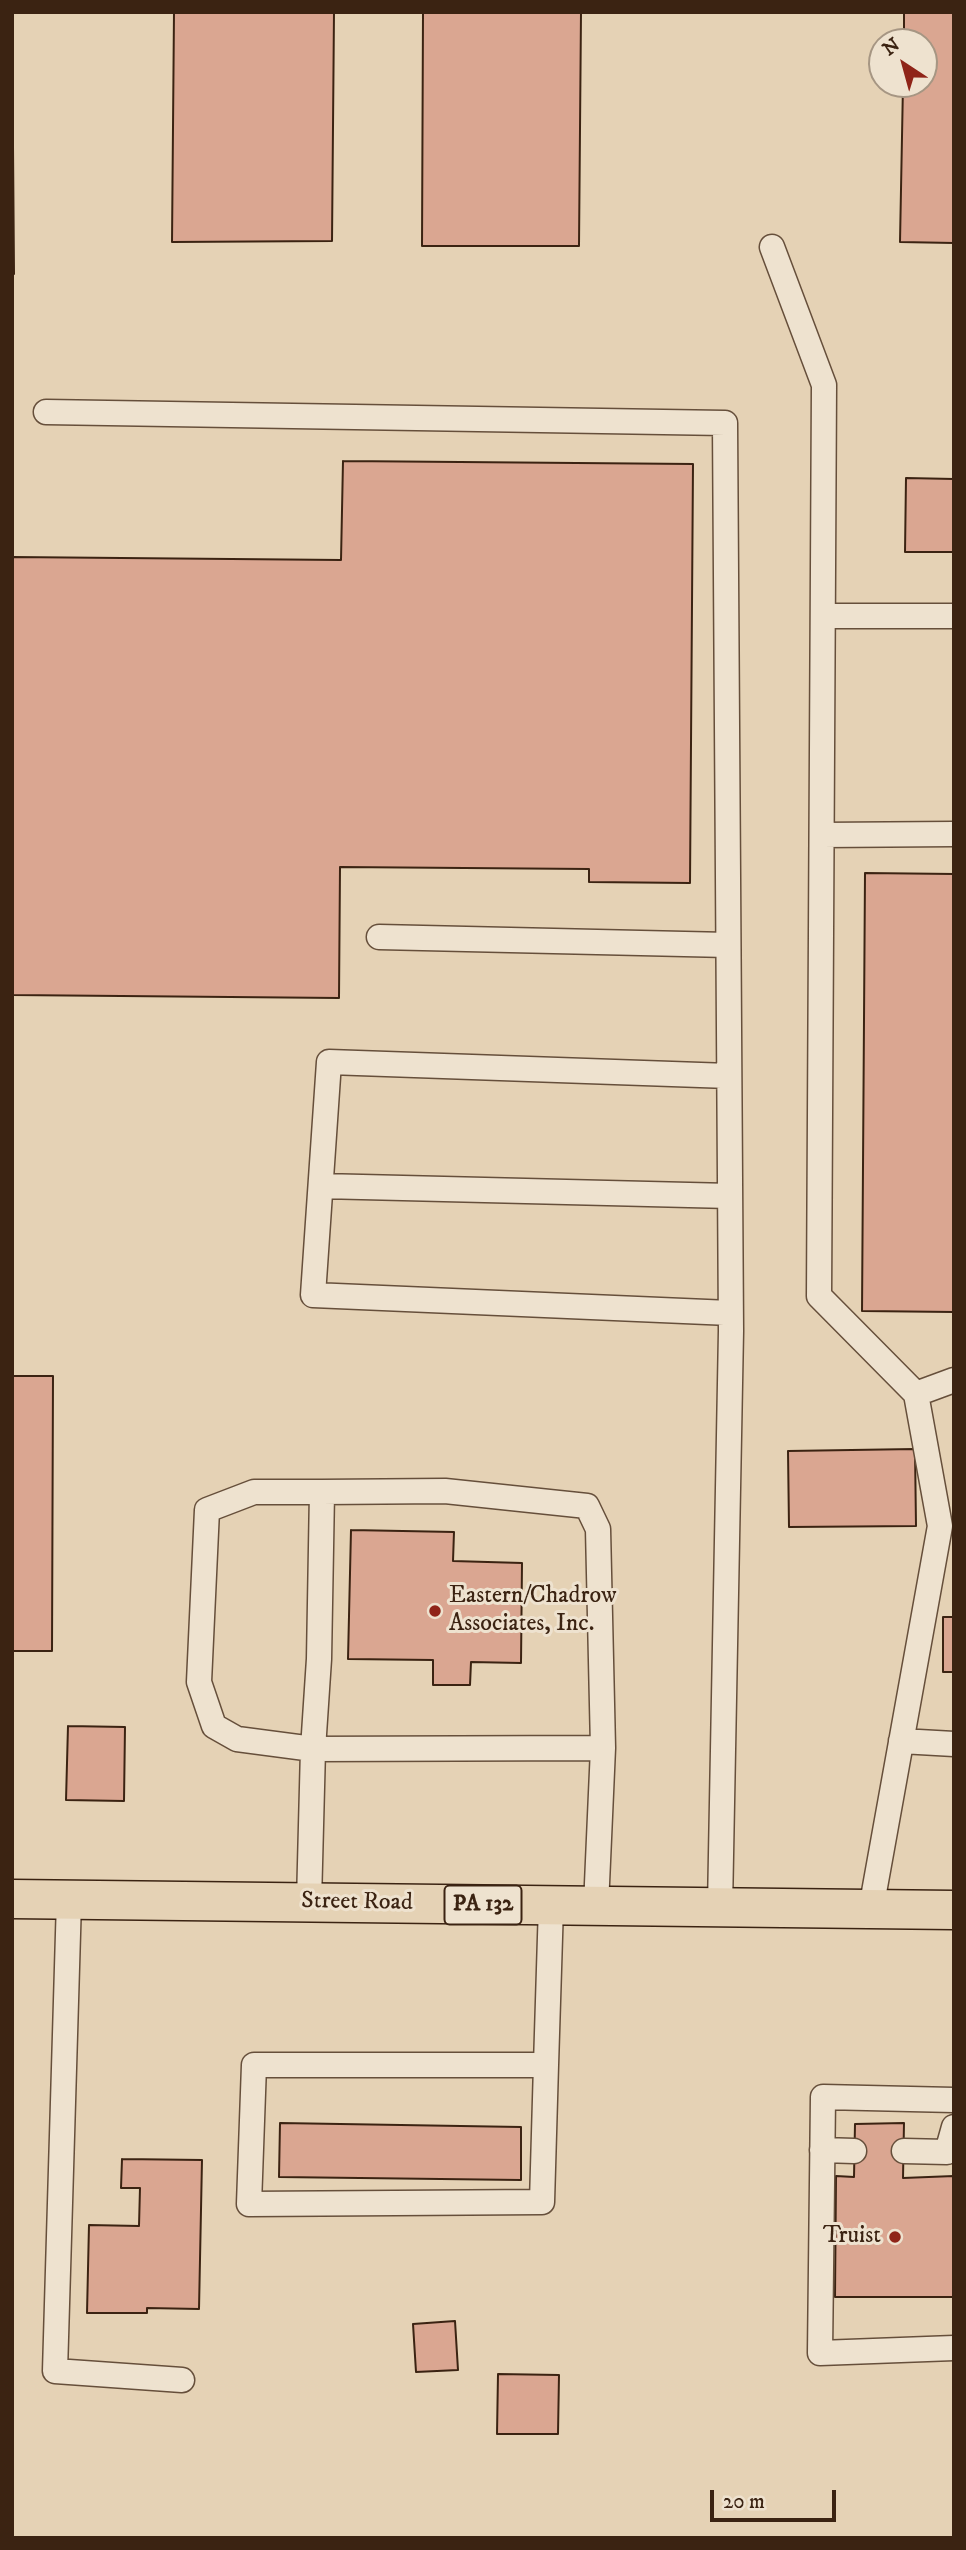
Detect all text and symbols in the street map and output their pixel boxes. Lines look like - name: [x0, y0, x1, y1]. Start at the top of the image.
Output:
- north arrow: [868, 28, 938, 98]
- text: N: [878, 33, 905, 61]
- place label: Eastern/Chadrow Associates, Inc.: [449, 1583, 616, 1639]
- marker: Eastern/Chadrow Associates, Inc.: [427, 1603, 443, 1619]
- road number: PA 132: [444, 1886, 522, 1924]
- street label: Street Road: [301, 1888, 413, 1918]
- place label: Truist: [823, 2223, 881, 2251]
- marker: Truist: [887, 2229, 903, 2245]
- scale bar: [714, 2476, 840, 2520]
- text: 20 m: [723, 2489, 765, 2515]

